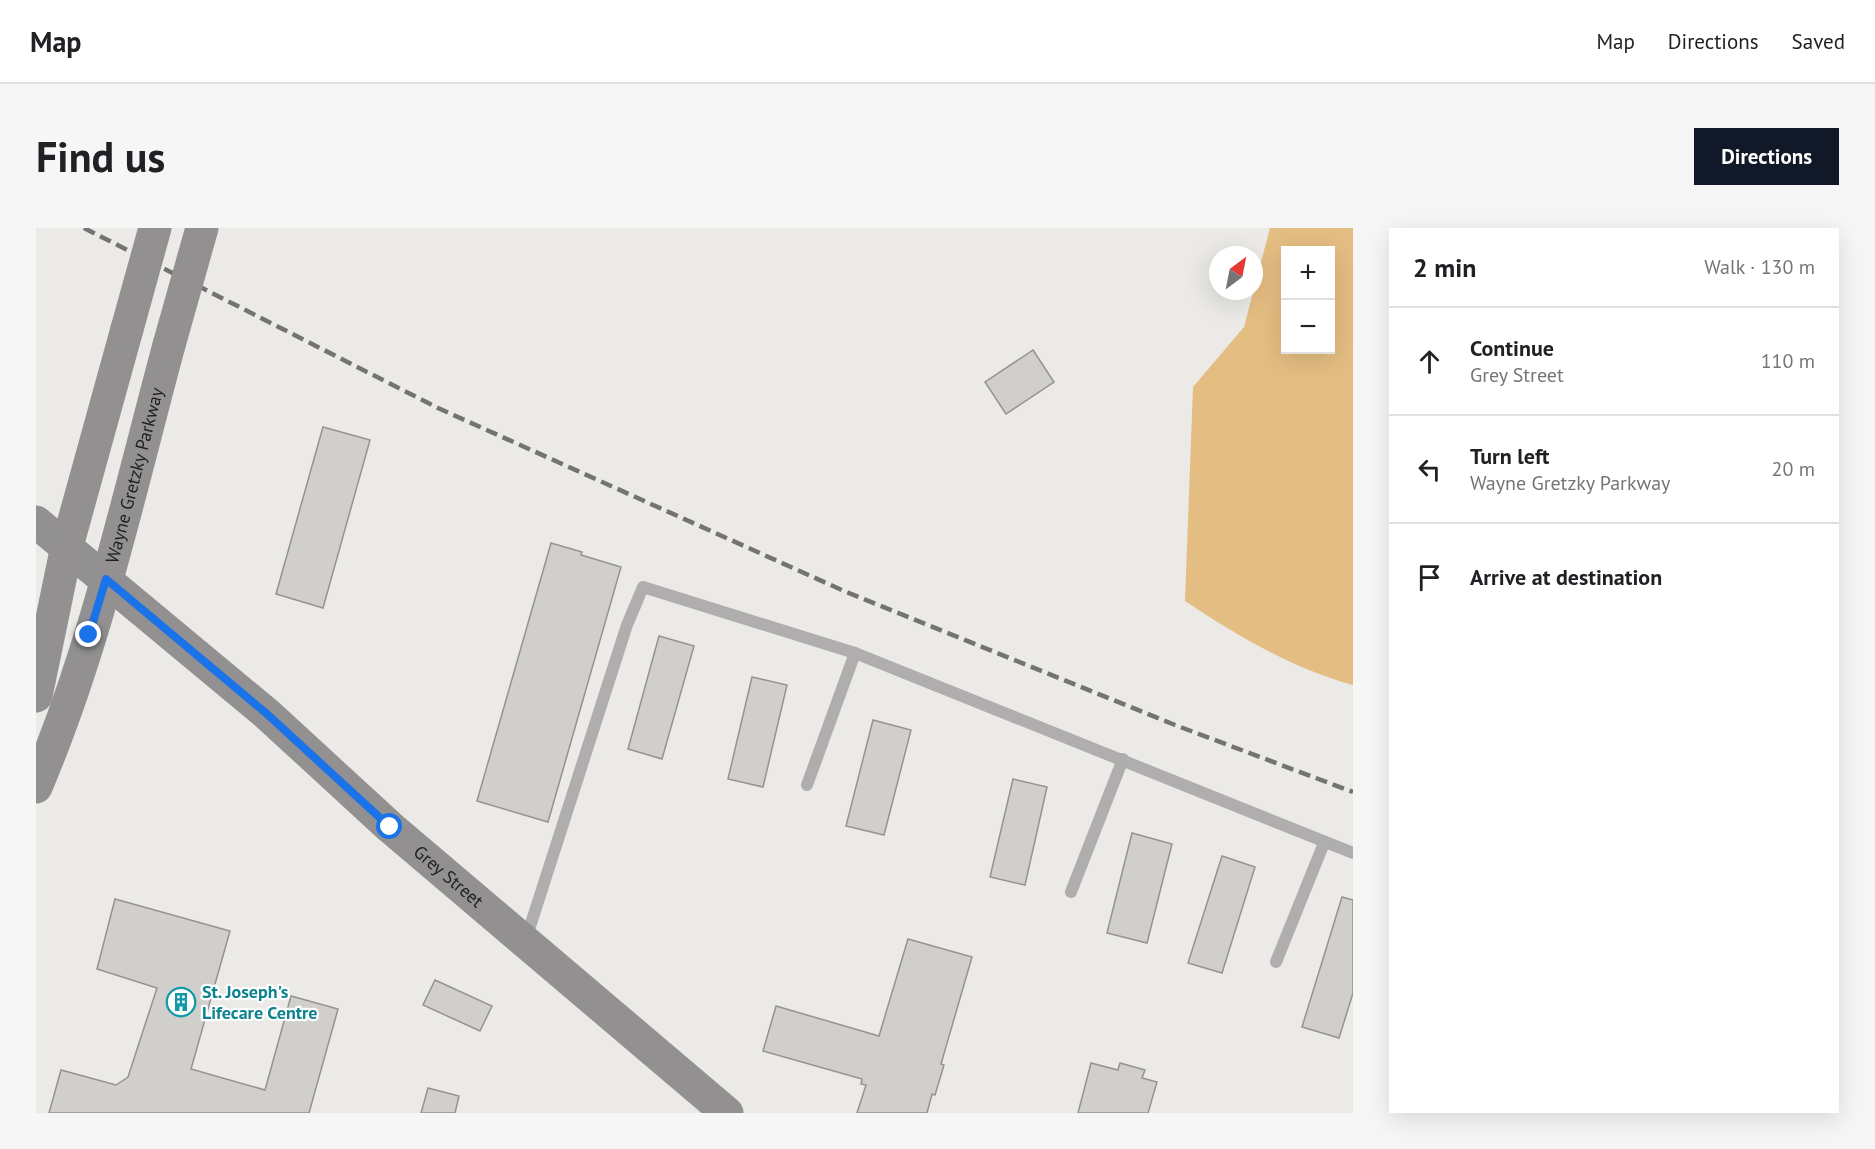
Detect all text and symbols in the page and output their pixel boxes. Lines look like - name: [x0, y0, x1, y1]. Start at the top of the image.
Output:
- text: Map: [30, 23, 81, 60]
- text: Map: [1596, 28, 1635, 55]
- text: Directions: [1668, 28, 1759, 55]
- text: Saved: [1792, 28, 1845, 55]
- button: Directions: [1694, 128, 1839, 185]
- text: Find us: [36, 129, 165, 184]
- north arrow: [1209, 246, 1263, 300]
- map controls: [1281, 246, 1335, 354]
- button: +: [1281, 246, 1335, 300]
- text: 2 min: [1413, 251, 1476, 284]
- text: Walk · 130 m: [1704, 254, 1815, 280]
- button: −: [1281, 300, 1335, 354]
- text: Continue: [1470, 334, 1554, 362]
- icon: ahead: [1413, 345, 1446, 378]
- text: 110 m: [1761, 348, 1815, 374]
- text: Grey Street: [1470, 362, 1564, 388]
- street label: Wayne Gretzky Parkway: [100, 385, 168, 566]
- text: Turn left: [1470, 442, 1550, 470]
- icon: left: [1413, 453, 1446, 486]
- text: 20 m: [1772, 456, 1815, 482]
- text: Wayne Gretzky Parkway: [1470, 470, 1670, 496]
- icon: arrive: [1413, 561, 1446, 594]
- text: Arrive at destination: [1470, 563, 1662, 591]
- route end: [75, 621, 101, 647]
- route start: [376, 813, 402, 839]
- street label: Grey Street: [409, 840, 488, 912]
- place label: St. Joseph's Lifecare Centre: [202, 980, 317, 1024]
- building icon: St. Joseph's Lifecare Centre: [165, 986, 197, 1018]

